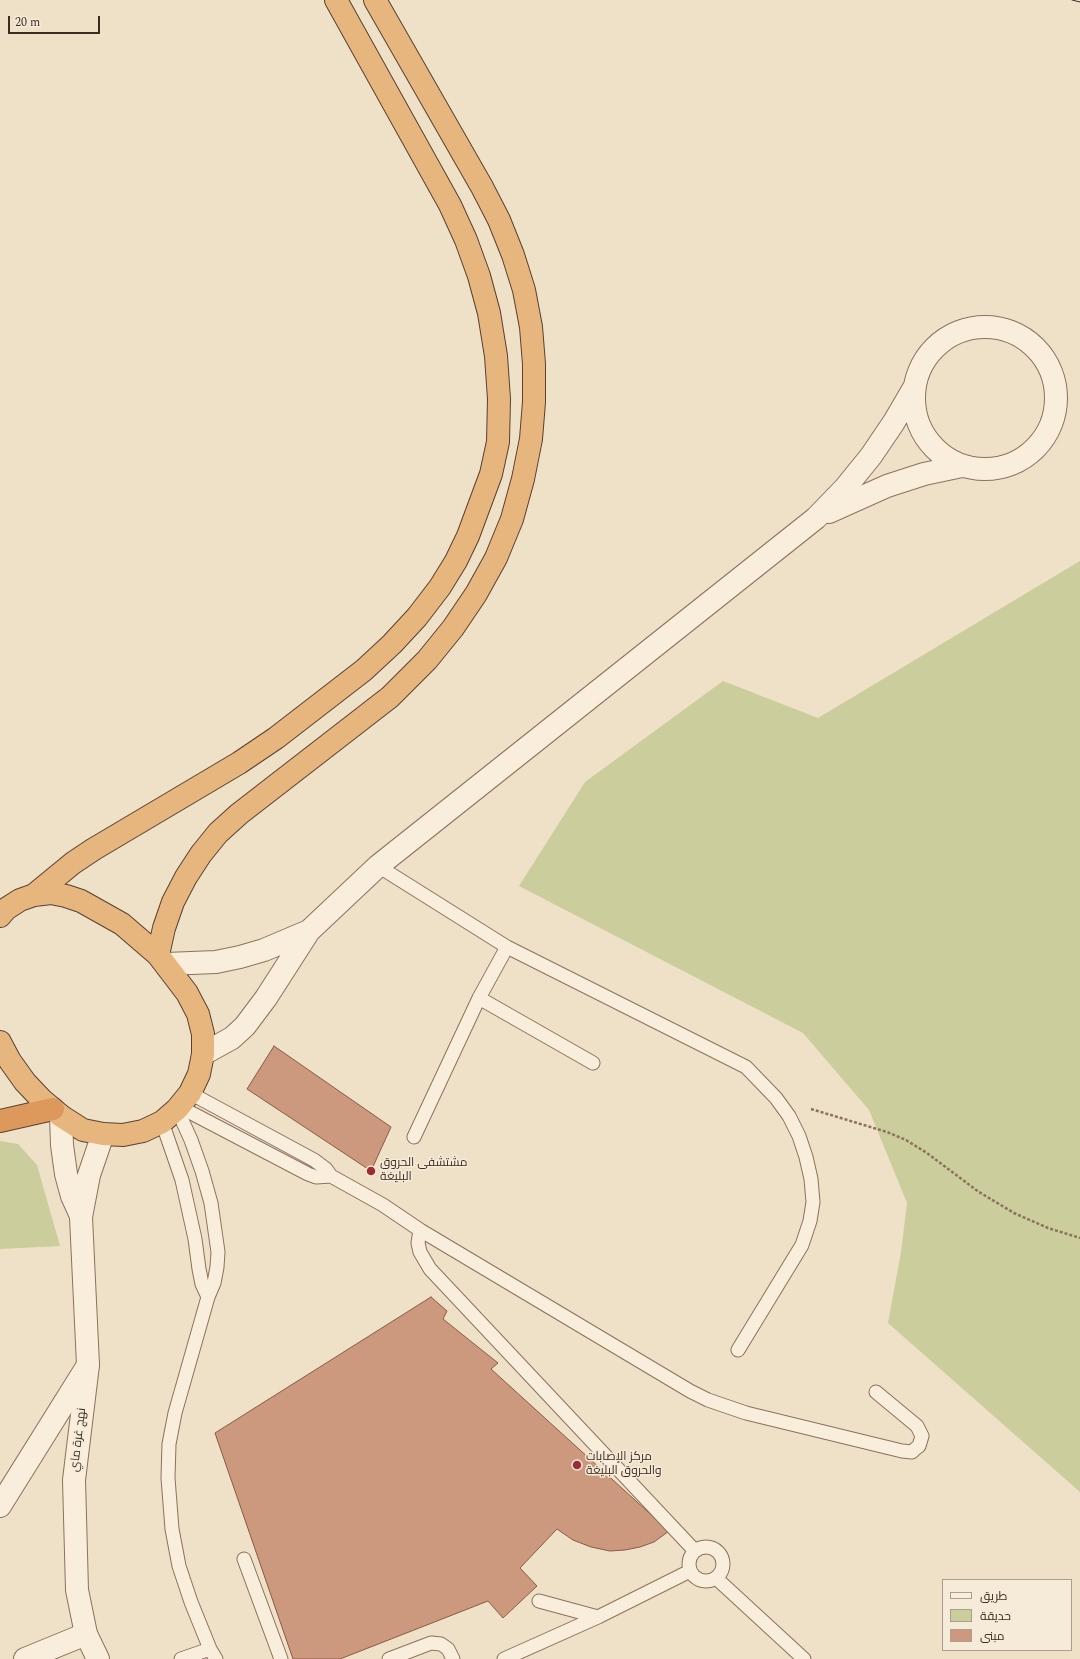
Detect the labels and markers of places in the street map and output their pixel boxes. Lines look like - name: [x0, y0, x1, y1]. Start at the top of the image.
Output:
- place label: مشتشفى الحروق البليغة: [380, 1157, 467, 1185]
- marker: مشتشفى الحروق البليغة: [365, 1165, 377, 1177]
- place label: مركز الإصابات والحروق البليغة: [586, 1451, 662, 1479]
- marker: مركز الإصابات والحروق البليغة: [571, 1459, 583, 1471]

